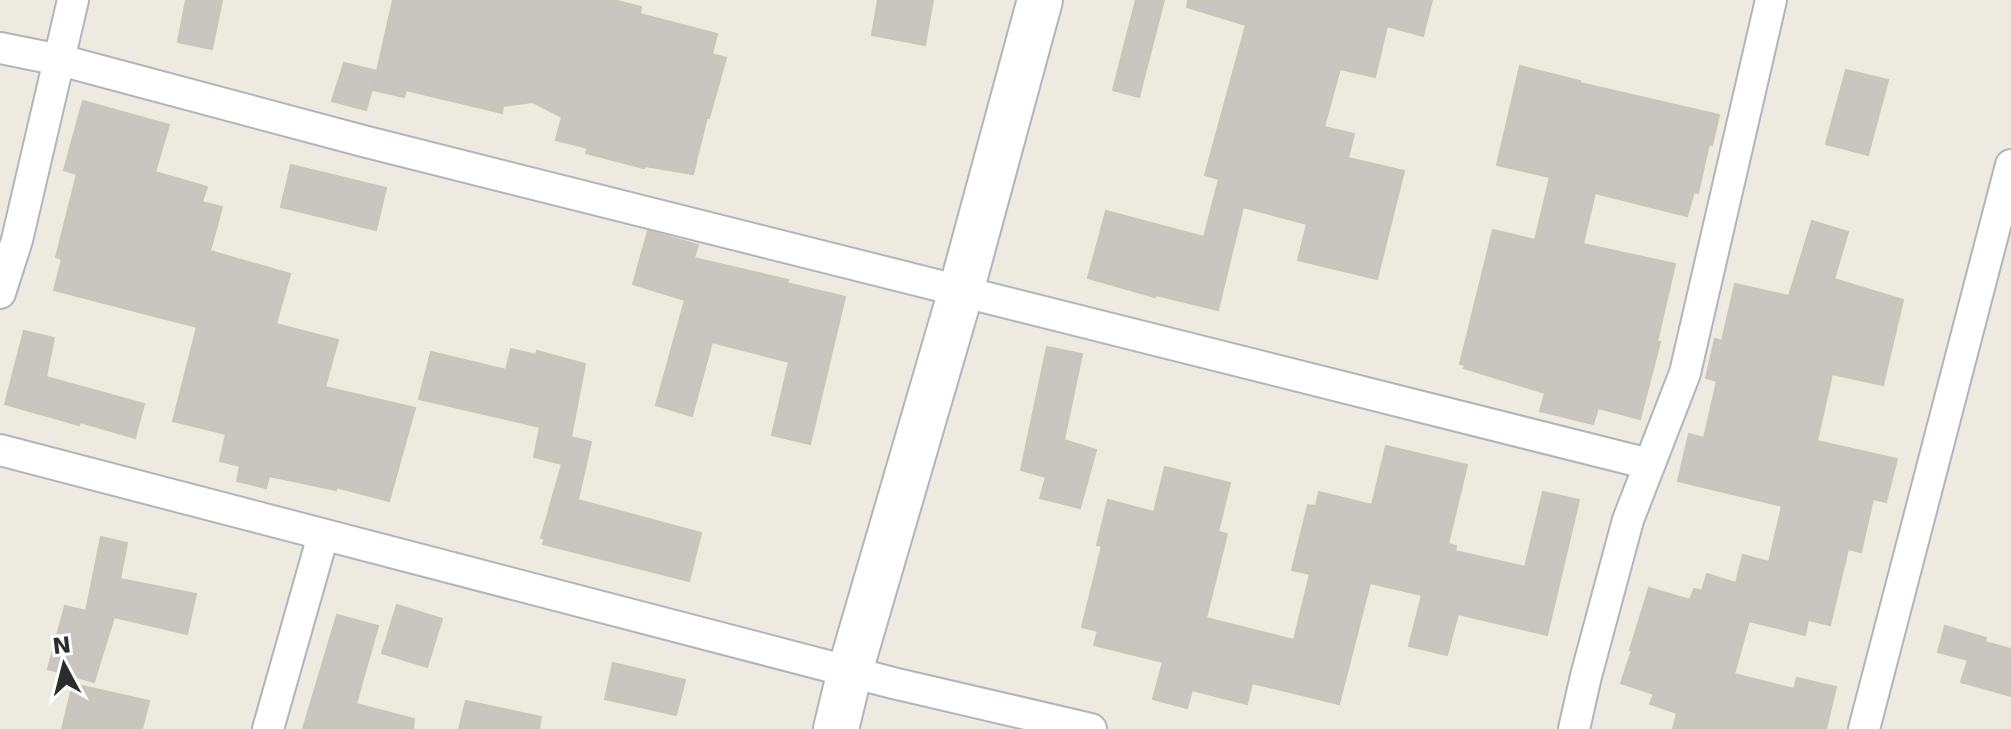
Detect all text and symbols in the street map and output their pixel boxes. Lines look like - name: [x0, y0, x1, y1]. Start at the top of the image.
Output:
- north arrow: [24, 625, 104, 705]
- text: N: [51, 632, 72, 659]

